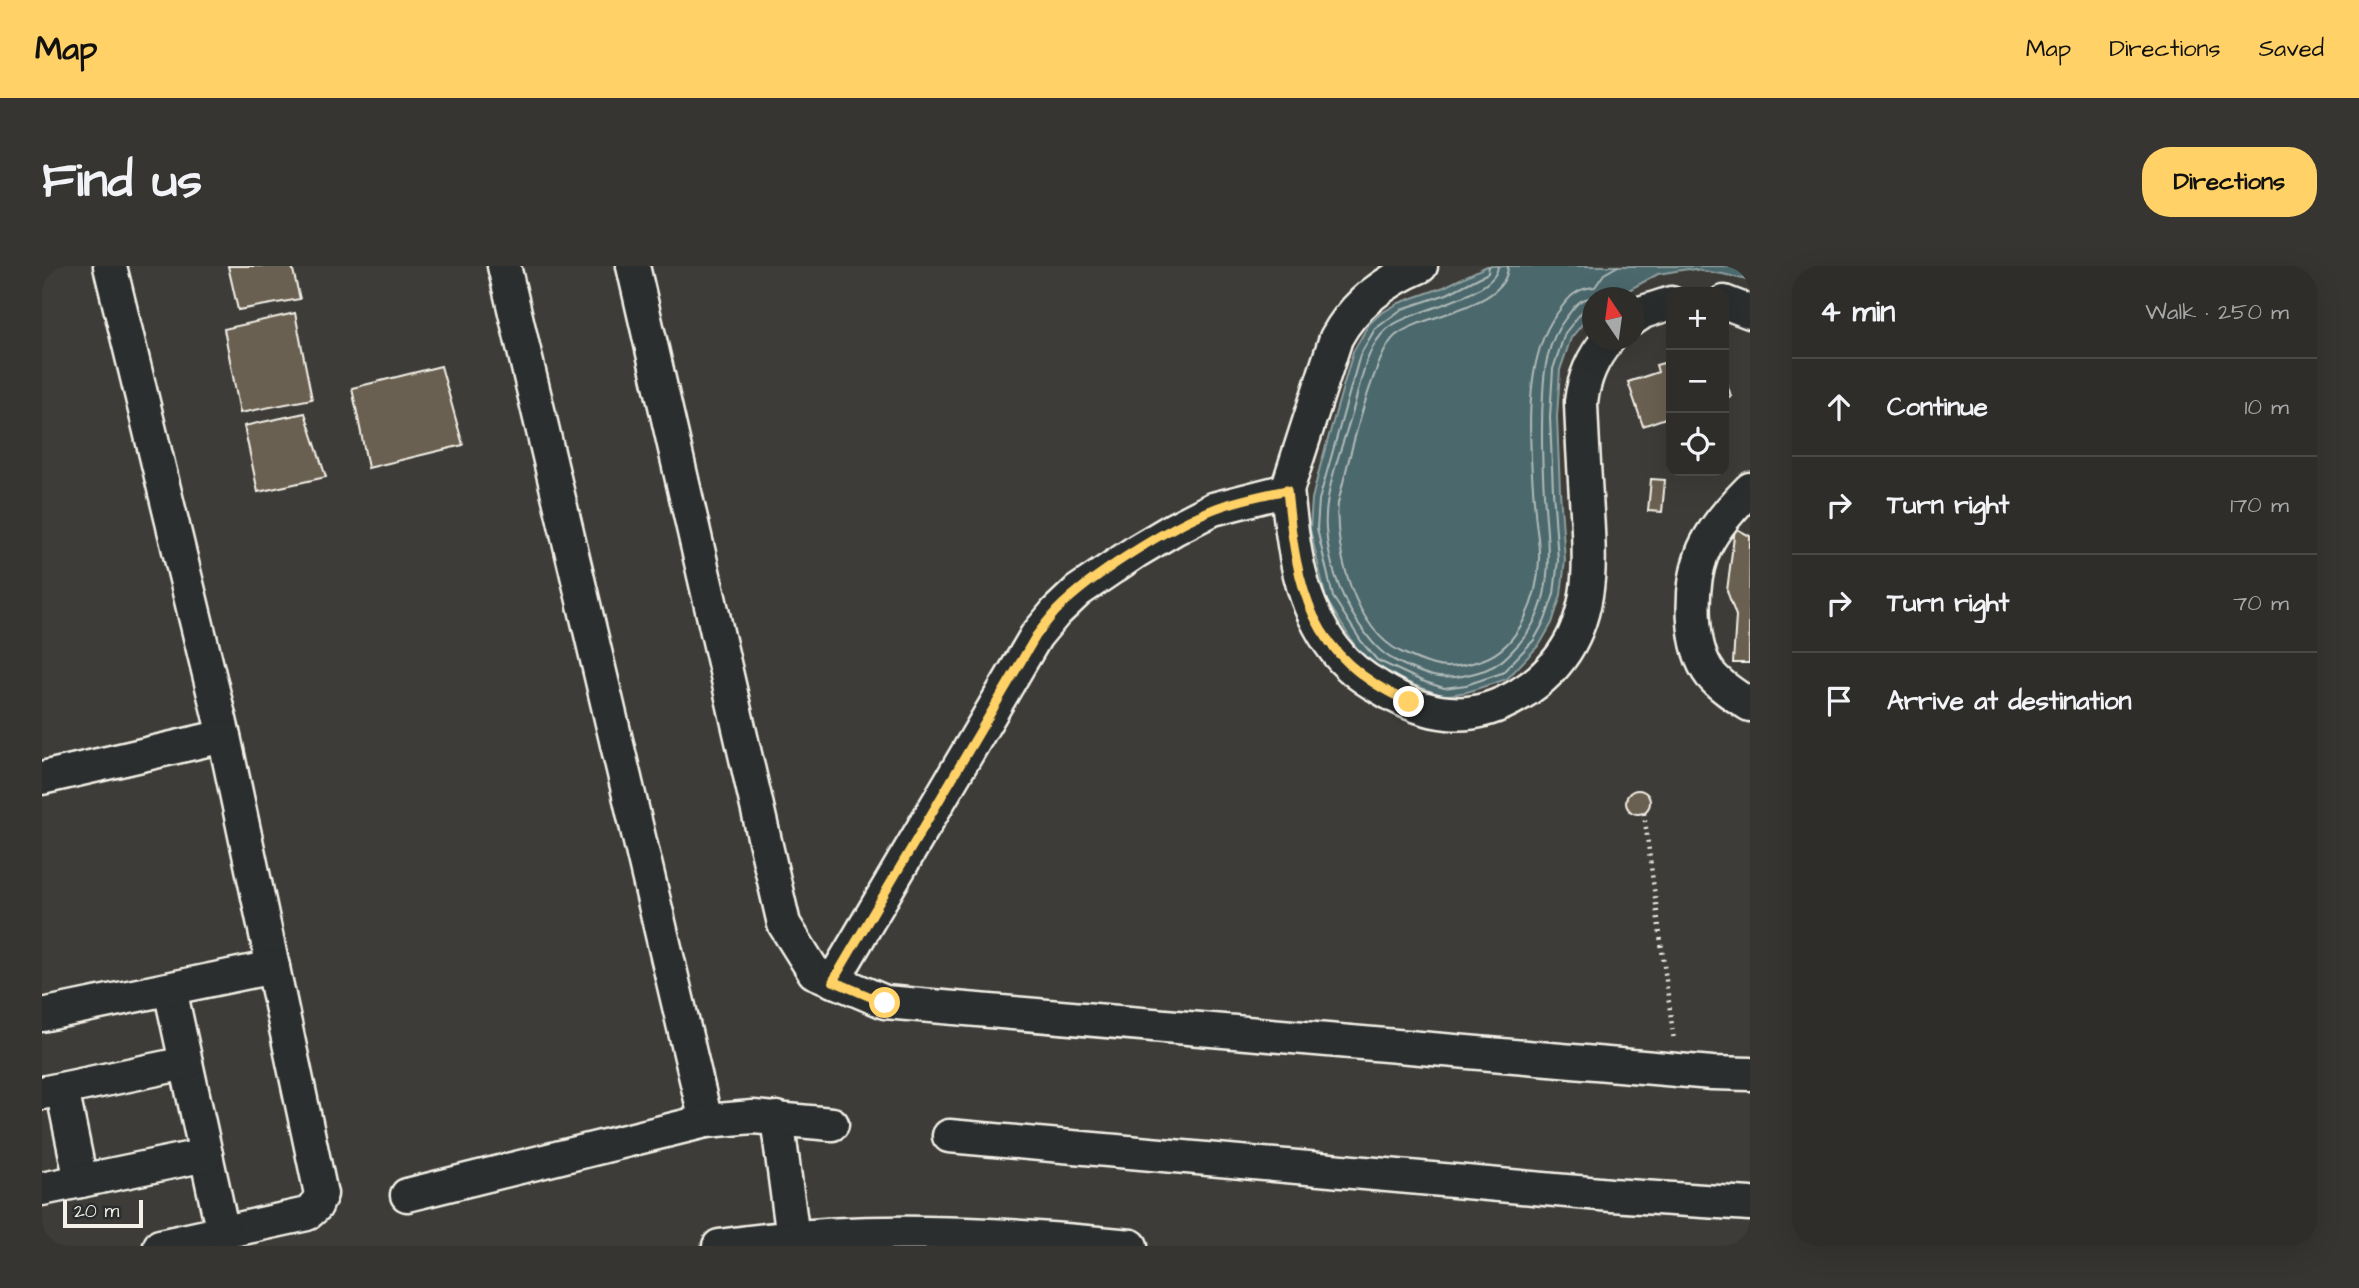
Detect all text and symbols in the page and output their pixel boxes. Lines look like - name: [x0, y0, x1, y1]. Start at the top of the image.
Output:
- text: Map: [35, 26, 97, 72]
- text: Map: [2026, 32, 2071, 66]
- text: Directions: [2109, 32, 2221, 66]
- text: Saved: [2259, 32, 2324, 66]
- button: Directions: [2142, 147, 2317, 217]
- text: Find us: [42, 148, 202, 216]
- north arrow: [1582, 287, 1645, 350]
- map controls: [1666, 287, 1729, 476]
- button: +: [1666, 287, 1729, 350]
- text: 4 min: [1820, 291, 1895, 333]
- text: Walk · 250 m: [2145, 296, 2289, 328]
- button: −: [1666, 350, 1729, 413]
- icon: ahead: [1820, 388, 1858, 426]
- text: Continue: [1887, 389, 1988, 425]
- text: 10 m: [2244, 391, 2289, 423]
- button: locate: [1666, 413, 1729, 476]
- icon: right: [1820, 486, 1858, 524]
- text: Turn right: [1887, 487, 2009, 523]
- text: 170 m: [2230, 489, 2289, 521]
- icon: right: [1820, 584, 1858, 622]
- text: Turn right: [1887, 585, 2009, 621]
- text: 70 m: [2233, 587, 2289, 619]
- icon: arrive: [1820, 682, 1858, 720]
- text: Arrive at destination: [1887, 683, 2132, 719]
- route end: [1393, 686, 1424, 717]
- route start: [869, 987, 900, 1018]
- scale bar: [63, 1197, 144, 1229]
- text: 20 m: [74, 1198, 119, 1225]

